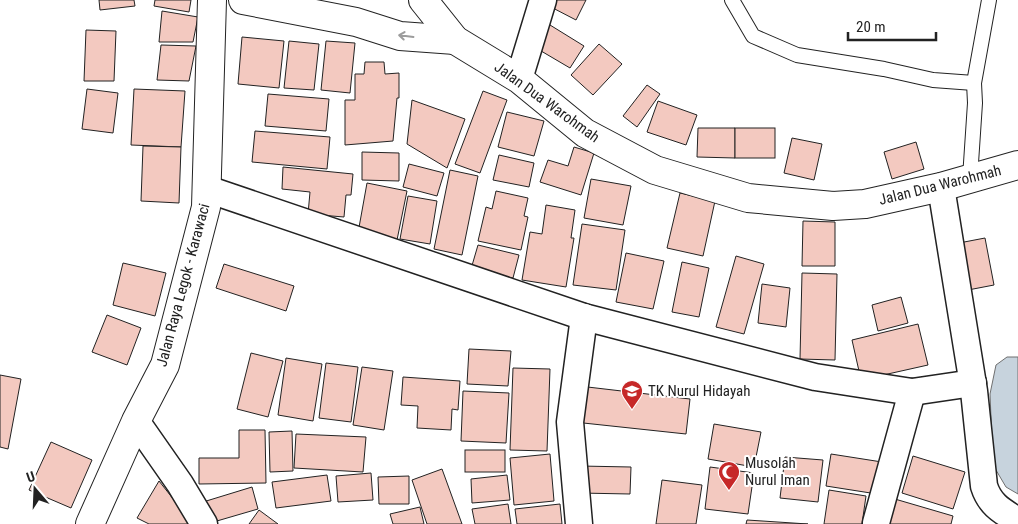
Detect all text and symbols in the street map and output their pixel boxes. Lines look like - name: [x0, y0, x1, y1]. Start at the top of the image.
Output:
- scale bar: [848, 10, 936, 42]
- text: 20 m: [856, 18, 886, 36]
- one-way arrow: [398, 31, 414, 41]
- street label: Jalan Dua Warohmah: [491, 58, 603, 146]
- street label: Jalan Dua Warohmah: [877, 161, 1003, 209]
- street label: Jalan Raya Legok - Karawaci: [153, 201, 213, 369]
- school or university icon: TK Nurul Hidayah: [620, 379, 644, 410]
- place label: TK Nurul Hidayah: [648, 382, 751, 400]
- place label: Musolah Nurul Iman: [745, 454, 810, 489]
- mosque icon: Musolah Nurul Iman: [717, 460, 741, 491]
- north arrow: [10, 464, 60, 514]
- text: U: [24, 468, 37, 486]

